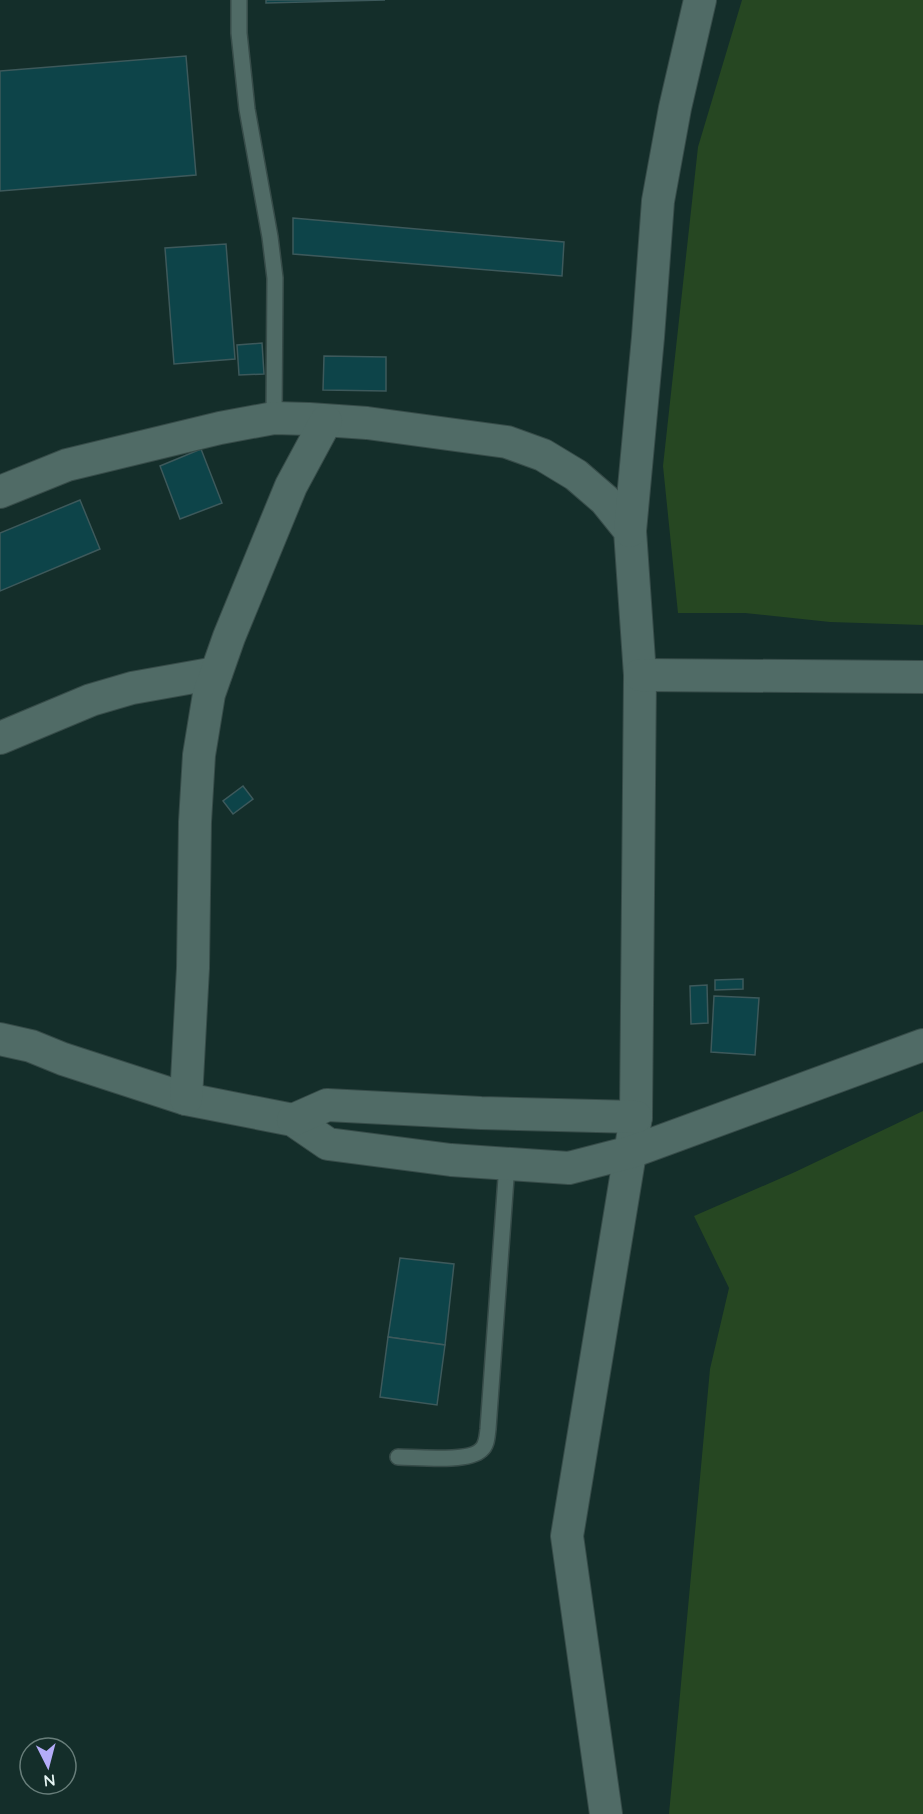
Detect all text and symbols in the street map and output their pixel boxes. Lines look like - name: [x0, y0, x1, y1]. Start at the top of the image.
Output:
- north arrow: [18, 1736, 78, 1796]
- text: N: [43, 1770, 56, 1791]

